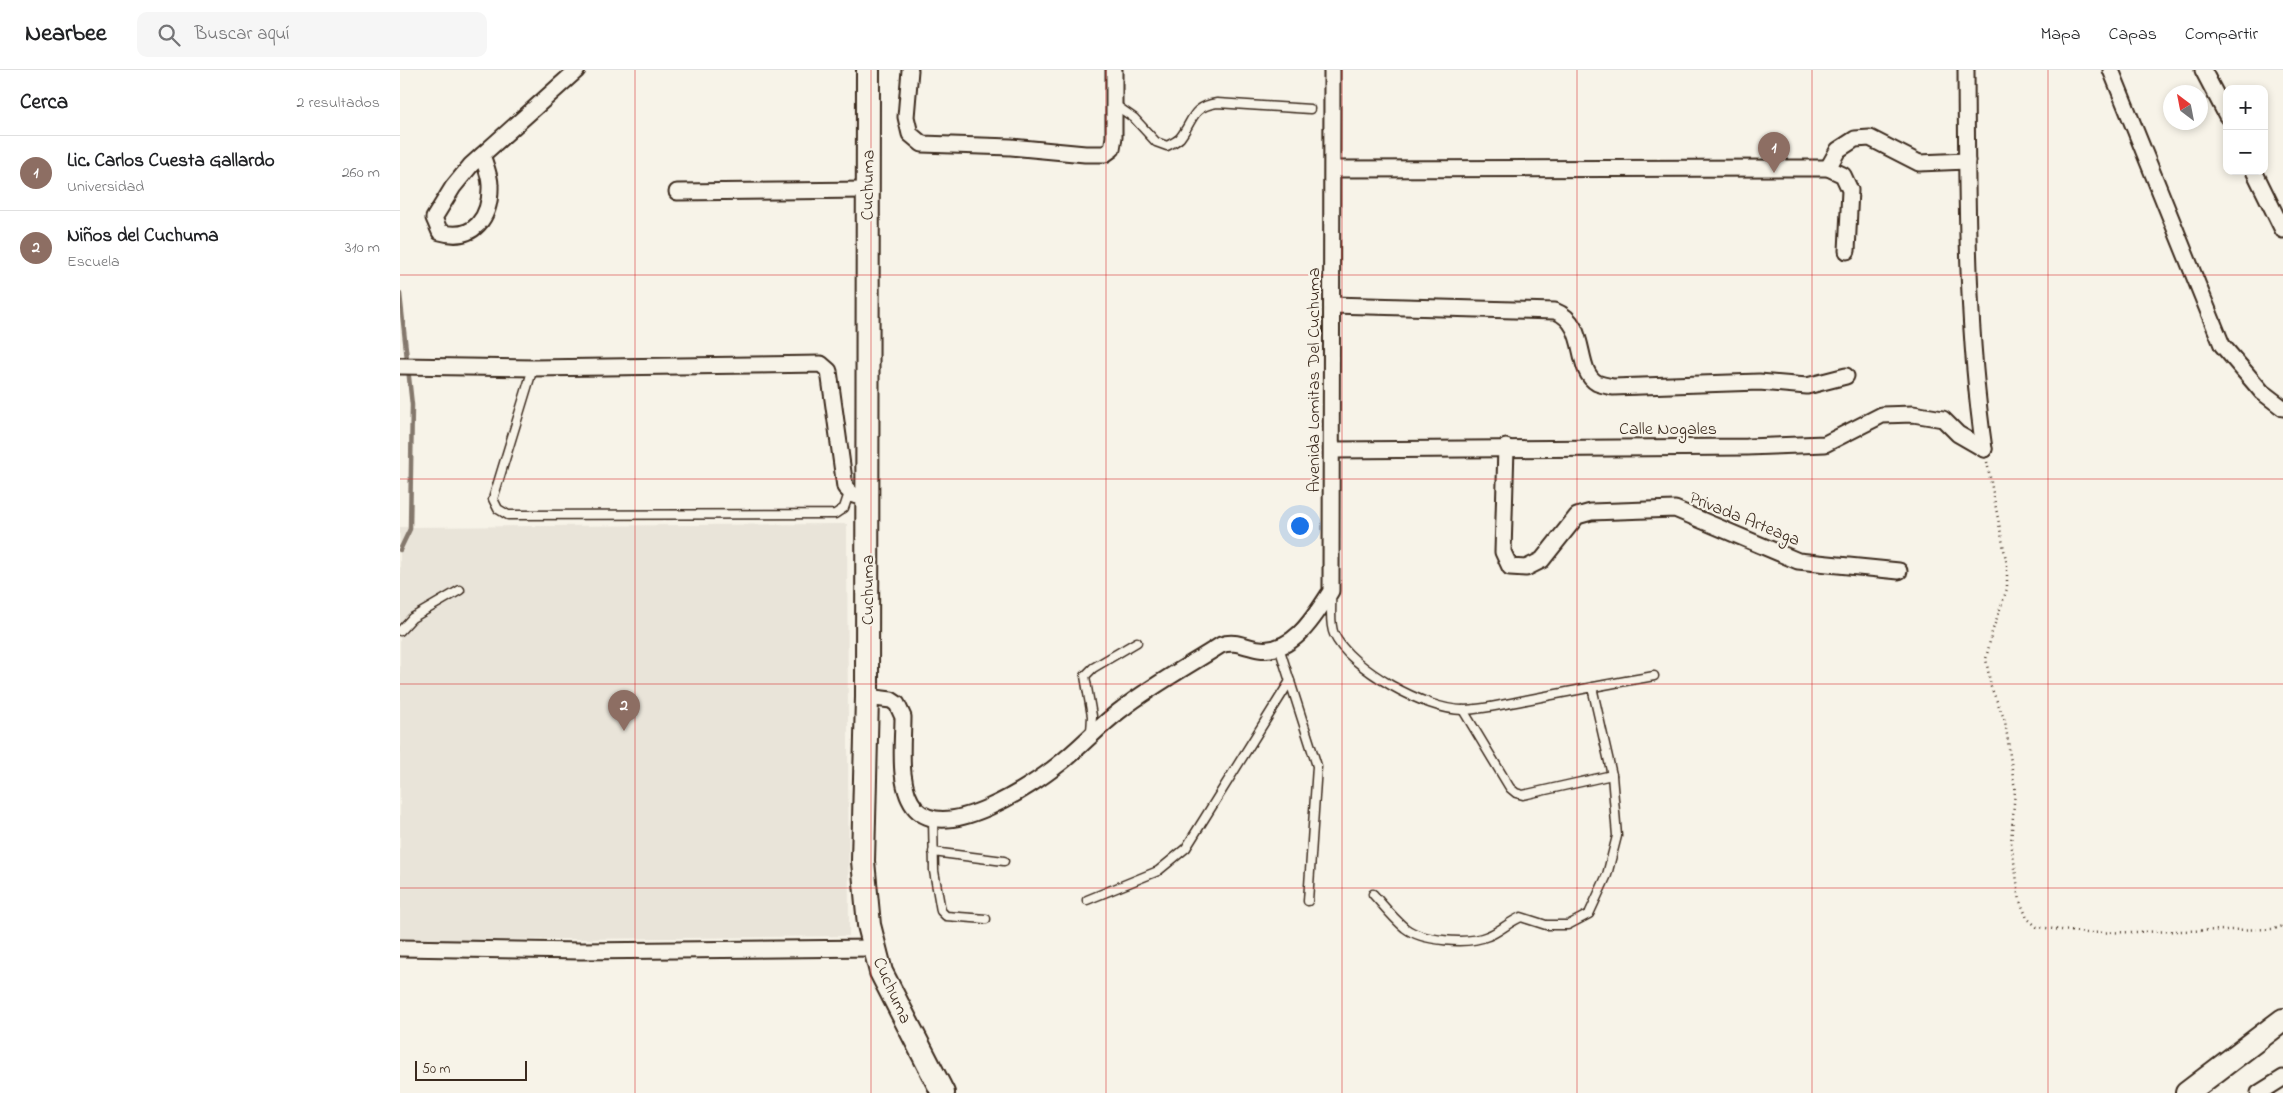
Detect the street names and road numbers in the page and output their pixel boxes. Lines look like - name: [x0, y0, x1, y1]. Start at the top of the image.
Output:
- street label: Cuchuma: [855, 150, 883, 221]
- street label: Avenida Lomitas Del Cuchuma: [1302, 267, 1328, 493]
- street label: Calle Nogales: [1619, 417, 1717, 444]
- street label: Privada Arteaga: [1685, 486, 1804, 555]
- street label: Cuchuma: [856, 555, 882, 625]
- street label: Cuchuma: [865, 953, 917, 1028]

